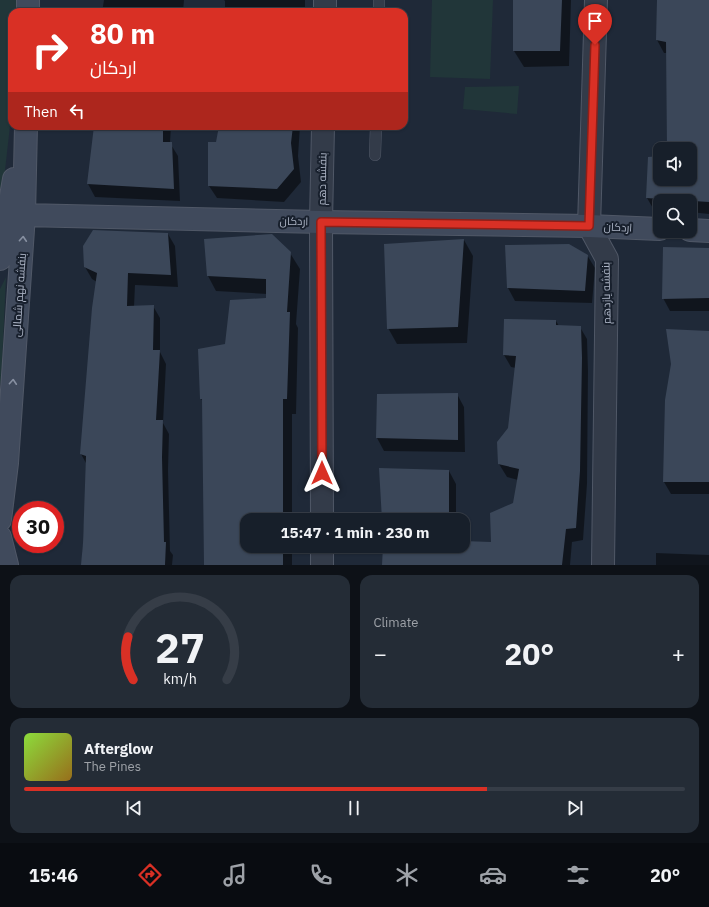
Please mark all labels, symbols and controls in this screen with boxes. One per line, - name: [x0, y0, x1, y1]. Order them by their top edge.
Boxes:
- pin: [578, 4, 612, 45]
- icon: arrive: [584, 10, 606, 32]
- text: 80 m: [90, 15, 155, 52]
- icon: right: [24, 24, 76, 76]
- text: اردکان: [90, 56, 137, 79]
- icon: left: [66, 100, 88, 122]
- text: Then: [24, 102, 58, 121]
- map controls: [653, 142, 697, 238]
- button: sound: [653, 142, 697, 186]
- street label: بنفشه دهم: [315, 152, 330, 206]
- button: search: [653, 194, 697, 238]
- street label: اردکان: [280, 214, 308, 228]
- street label: اردکان: [603, 219, 633, 235]
- one-way arrow: [18, 236, 27, 242]
- street label: بنفشه نهم شمالی: [9, 252, 30, 338]
- street label: بنفشه یازدهم: [598, 262, 615, 324]
- one-way arrow: [8, 379, 17, 385]
- position arrow: [301, 452, 343, 494]
- speed limit sign: 30: [12, 501, 64, 553]
- text: 15:47 · 1 min · 230 m: [281, 523, 429, 542]
- text: Climate: [374, 614, 418, 631]
- text: 27: [155, 619, 205, 673]
- text: 20°: [504, 634, 554, 673]
- text: −: [374, 639, 387, 668]
- text: +: [672, 639, 685, 668]
- text: km/h: [163, 668, 197, 687]
- text: Afterglow: [84, 739, 153, 758]
- text: The Pines: [84, 758, 141, 775]
- icon: previous: [123, 797, 145, 819]
- icon: pause: [343, 797, 365, 819]
- icon: next: [564, 797, 586, 819]
- icon: directions: [136, 861, 164, 889]
- icon: music: [221, 861, 249, 889]
- icon: phone: [307, 861, 335, 889]
- icon: climate: [393, 861, 421, 889]
- icon: car: [479, 861, 507, 889]
- icon: filters: [564, 861, 592, 889]
- text: 15:46: [29, 864, 78, 887]
- text: 20°: [650, 864, 680, 887]

